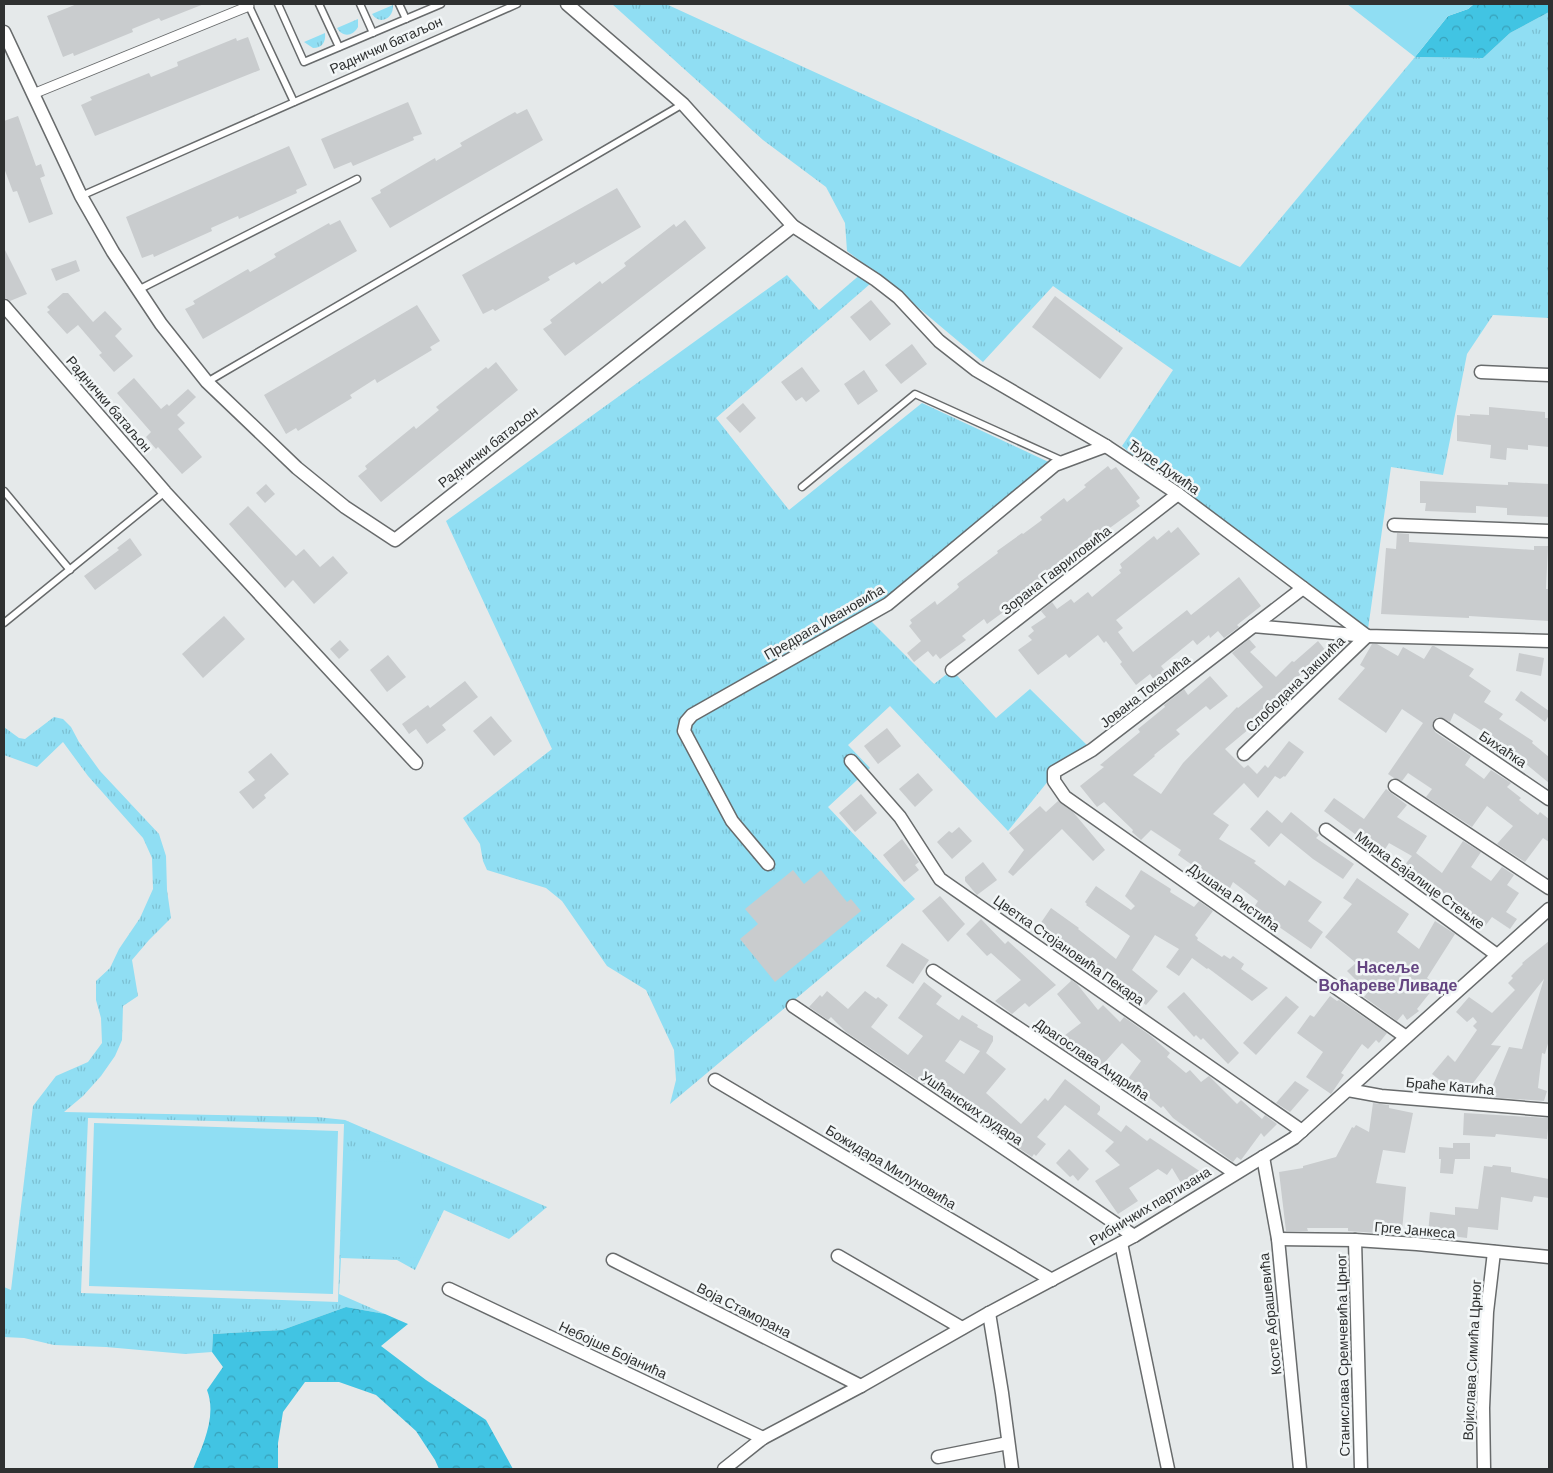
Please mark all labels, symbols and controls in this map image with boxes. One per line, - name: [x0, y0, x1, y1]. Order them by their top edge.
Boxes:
- street label: Раднички батаљон: [327, 12, 445, 77]
- street label: Раднички батаљон: [63, 352, 156, 455]
- street label: Раднички батаљон: [434, 402, 541, 491]
- street label: Ђуре Дукића: [1125, 436, 1204, 498]
- street label: Зорана Гавриловића: [997, 521, 1114, 618]
- street label: Предрага Ивановића: [761, 580, 887, 663]
- street label: Слободана Јакшића: [1241, 632, 1348, 735]
- street label: Јована Токалића: [1096, 650, 1193, 731]
- street label: Бихаћка: [1476, 727, 1530, 771]
- street label: Мирка Бајалице Стењке: [1352, 827, 1489, 932]
- street label: Душана Ристића: [1185, 859, 1284, 935]
- street label: Цветка Стојановића Пекара: [991, 891, 1148, 1008]
- district label: Насеље Воћареве Ливаде: [1318, 957, 1458, 994]
- street label: Драгослава Андрића: [1032, 1014, 1153, 1103]
- street label: Ушћанских рудара: [918, 1067, 1027, 1148]
- street label: Браће Катића: [1405, 1073, 1495, 1098]
- street label: Божидара Милуновића: [823, 1121, 960, 1212]
- street label: Рибничких партизана: [1086, 1162, 1214, 1249]
- street label: Грге Јанкеса: [1374, 1217, 1457, 1242]
- street label: Косте Абрашевића: [1255, 1252, 1284, 1376]
- street label: Станислава Сремчевића Црног: [1332, 1253, 1353, 1457]
- street label: Воја Стаморана: [694, 1278, 794, 1341]
- street label: Војислава Симића Црног: [1459, 1279, 1484, 1441]
- street label: Небојше Бојанића: [556, 1317, 670, 1382]

